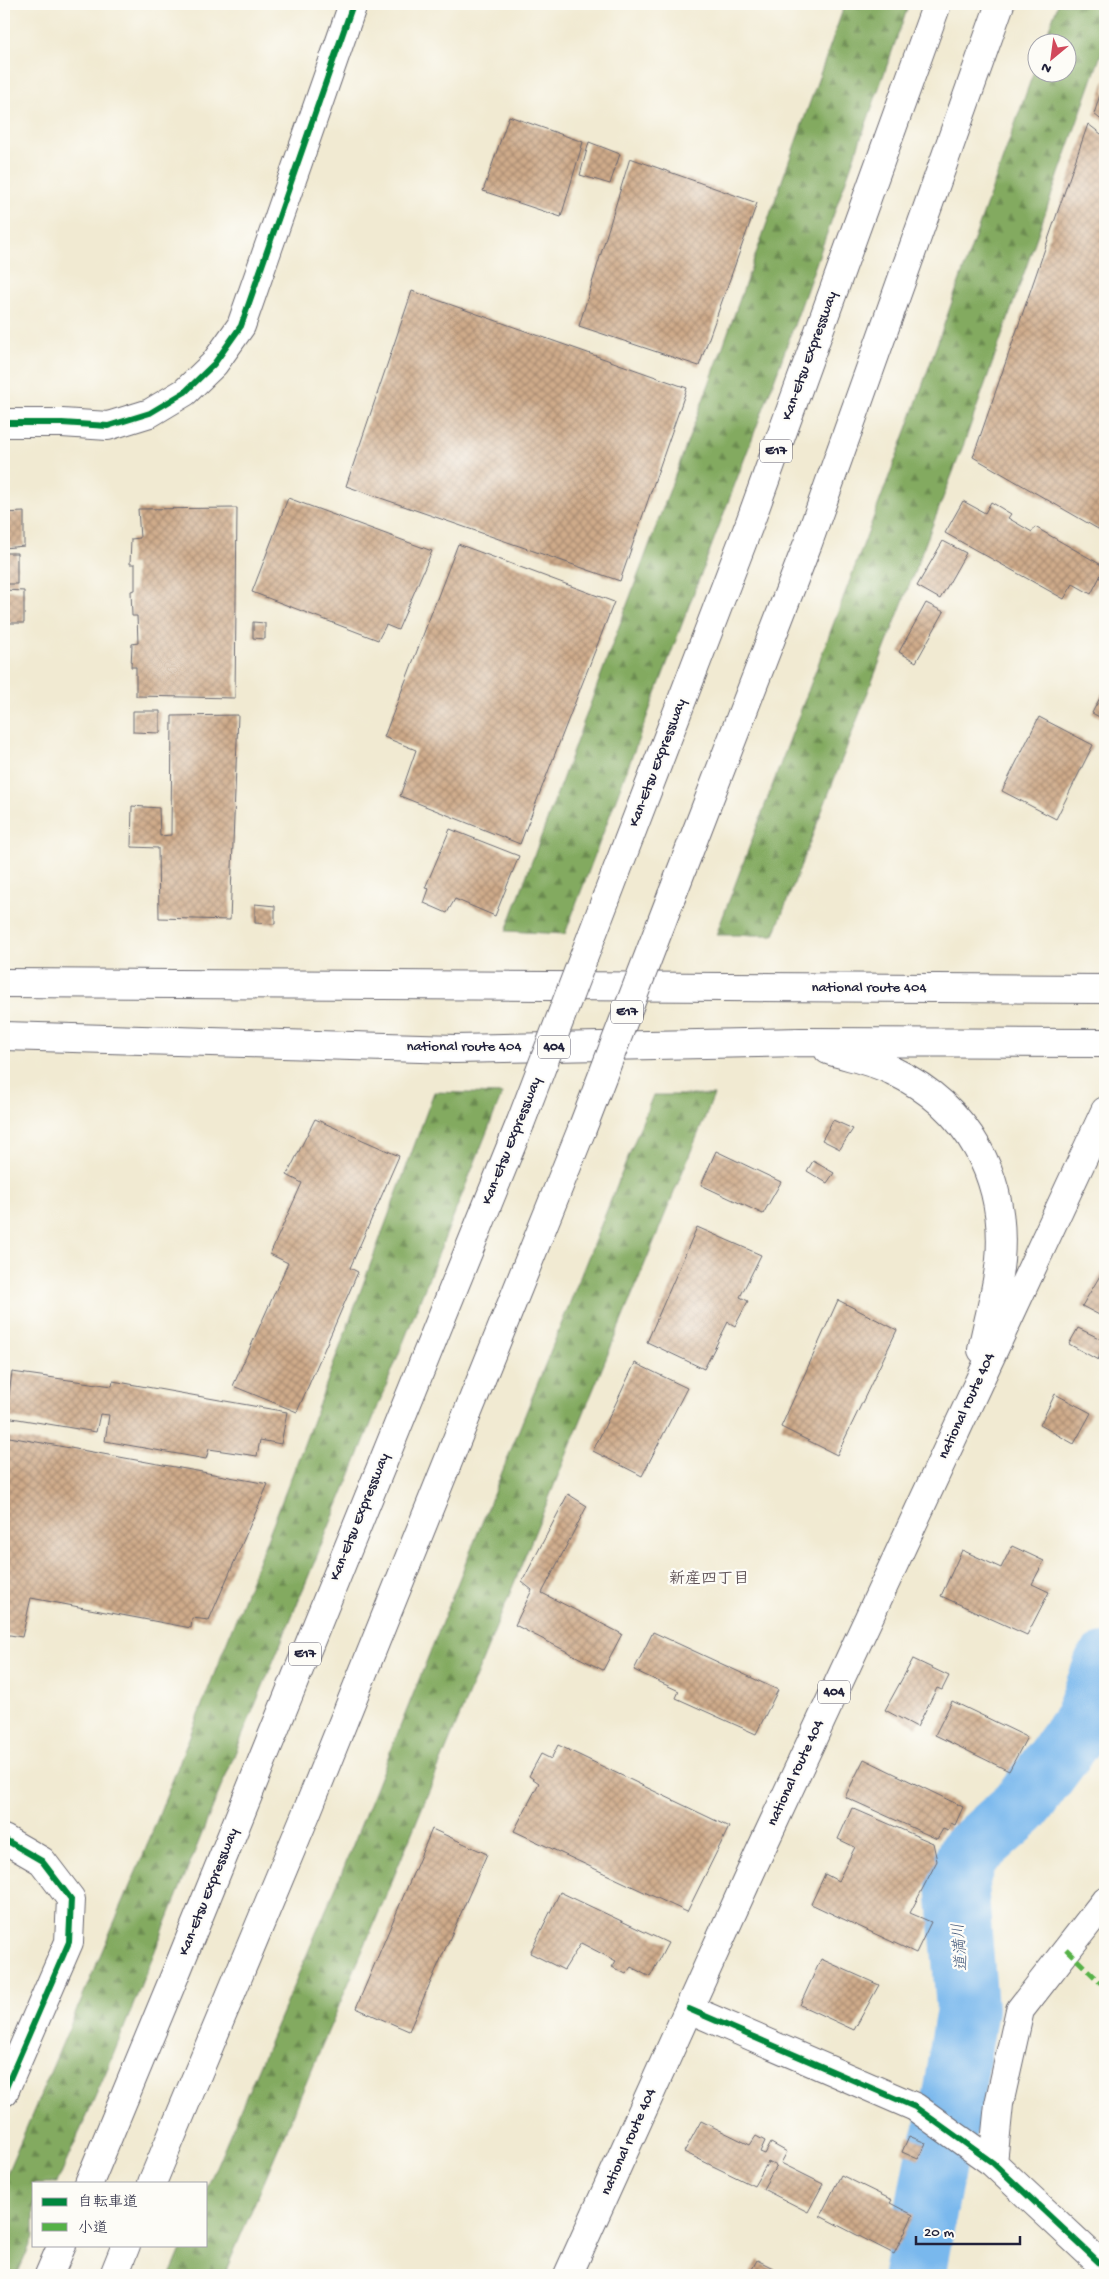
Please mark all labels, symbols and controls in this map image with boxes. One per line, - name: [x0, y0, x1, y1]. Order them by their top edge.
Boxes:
- north arrow: [1026, 32, 1076, 82]
- text: N: [1039, 58, 1055, 77]
- street label: Kan-Etsu Expressway: [778, 288, 842, 423]
- road number: E17: [760, 440, 792, 462]
- street label: Kan-Etsu Expressway: [625, 696, 691, 830]
- street label: national route 404: [811, 979, 927, 997]
- road number: E17: [611, 1000, 643, 1024]
- road number: 404: [538, 1036, 570, 1058]
- street label: national route 404: [406, 1038, 522, 1056]
- street label: Kan-Etsu Expressway: [478, 1074, 546, 1207]
- street label: national route 404: [934, 1350, 1000, 1462]
- street label: Kan-Etsu Expressway: [326, 1450, 394, 1583]
- district label: 新産四丁目: [669, 1570, 749, 1590]
- road number: E17: [289, 1642, 321, 1666]
- road number: 404: [818, 1680, 850, 1704]
- street label: national route 404: [763, 1717, 829, 1829]
- street label: Kan-Etsu Expressway: [175, 1825, 243, 1958]
- water label: 道満川: [949, 1922, 974, 1972]
- street label: national route 404: [597, 2086, 661, 2198]
- legend: [32, 2182, 208, 2246]
- text: 自転車道: [78, 2193, 138, 2212]
- scale bar: [916, 2214, 1020, 2246]
- text: 小道: [78, 2220, 108, 2238]
- text: 20 m: [924, 2224, 954, 2242]

